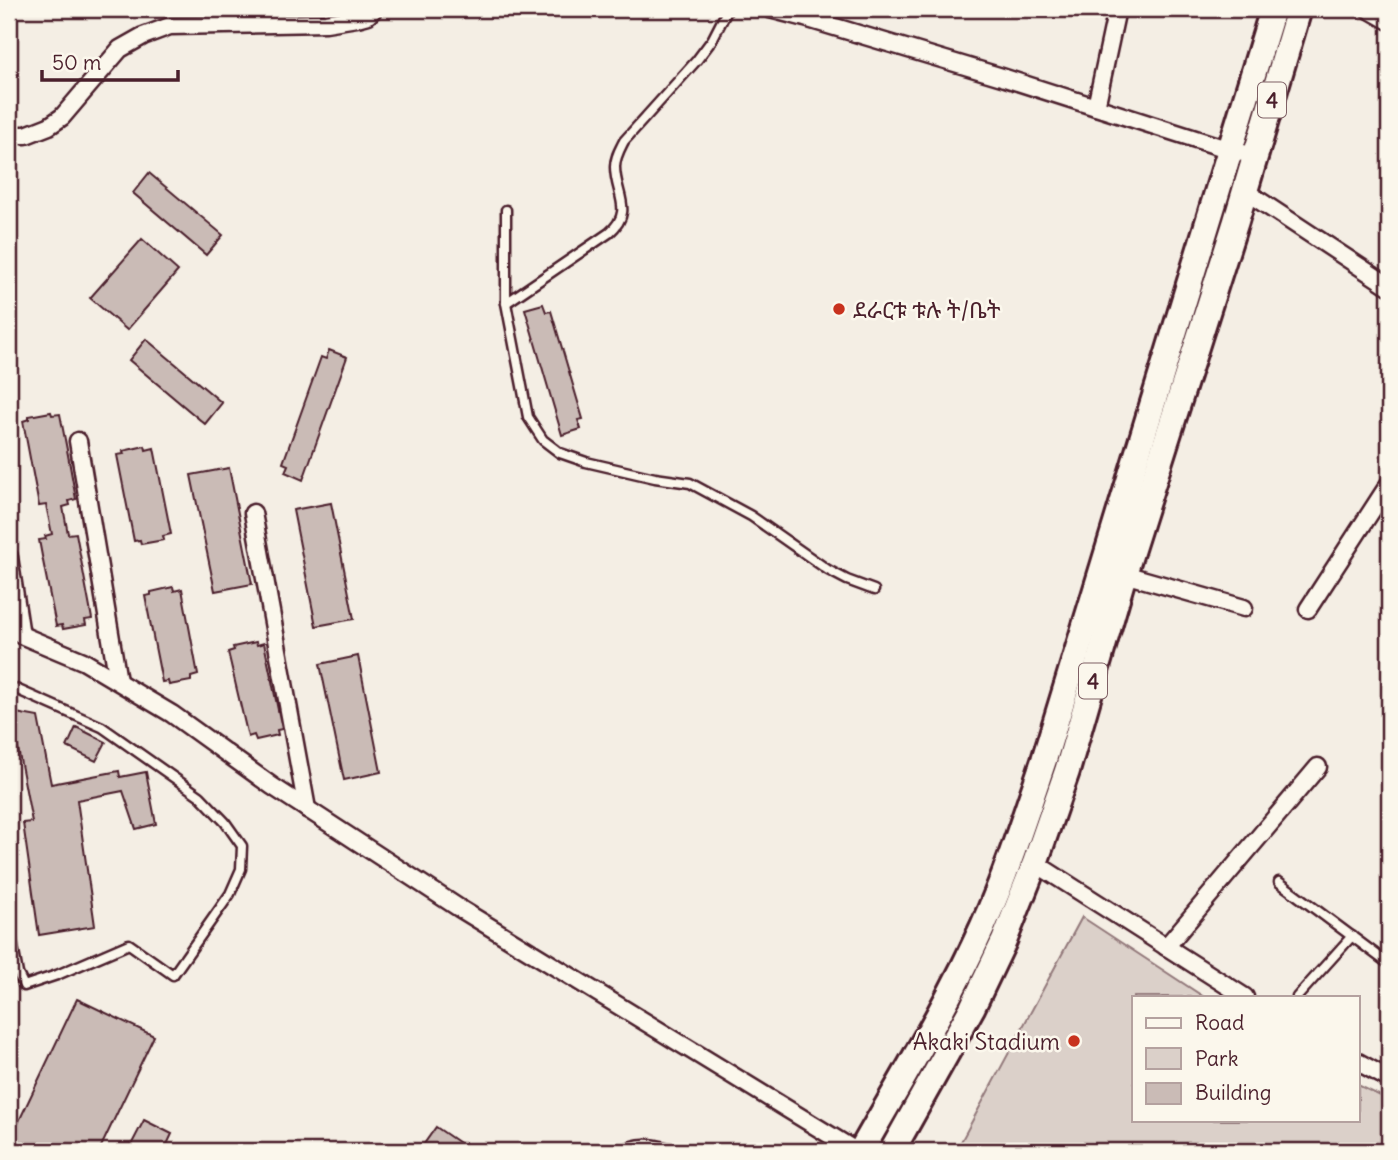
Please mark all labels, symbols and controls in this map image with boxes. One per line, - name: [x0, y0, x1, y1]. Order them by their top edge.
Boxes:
- scale bar: [42, 38, 178, 82]
- text: 50 m: [52, 49, 101, 76]
- road number: 4: [1258, 82, 1286, 118]
- place label: ደራርቱ ቱሉ ት/ቤት: [853, 295, 1001, 324]
- marker: ደራርቱ ቱሉ ት/ቤት: [831, 301, 847, 317]
- road number: 4: [1079, 664, 1107, 698]
- legend: [1132, 996, 1360, 1122]
- text: Road: [1195, 1009, 1244, 1036]
- place label: Akaki Stadium: [913, 1027, 1060, 1056]
- marker: Akaki Stadium: [1066, 1033, 1082, 1049]
- text: Park: [1195, 1045, 1238, 1072]
- text: Building: [1195, 1079, 1271, 1106]

